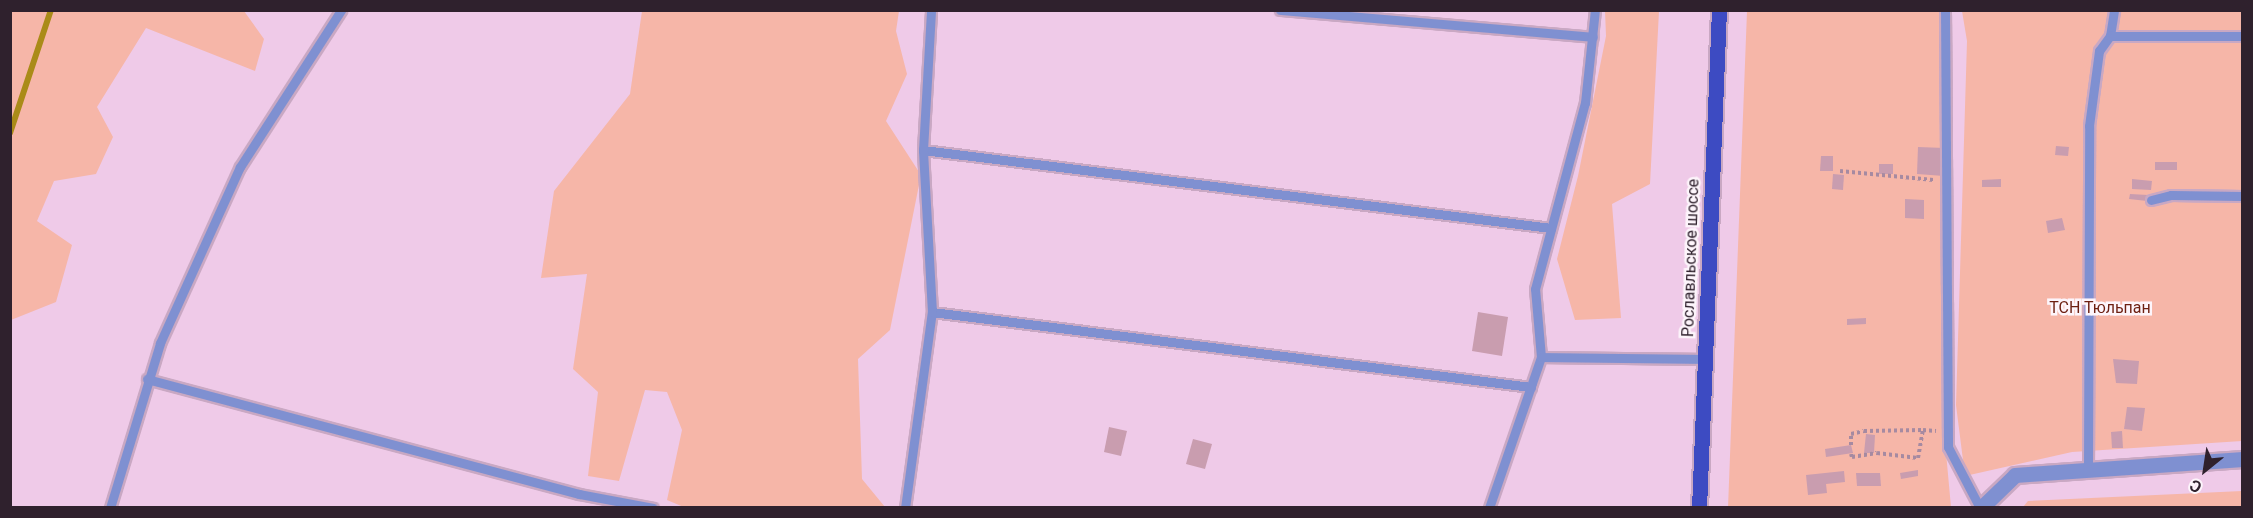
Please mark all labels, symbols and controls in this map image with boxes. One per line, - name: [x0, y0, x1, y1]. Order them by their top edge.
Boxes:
- street label: Рославльское шоссе: [1679, 179, 1703, 337]
- park label: ТСН Тюльпан: [2049, 298, 2151, 318]
- north arrow: [2175, 440, 2235, 500]
- text: С: [2186, 475, 2205, 497]

